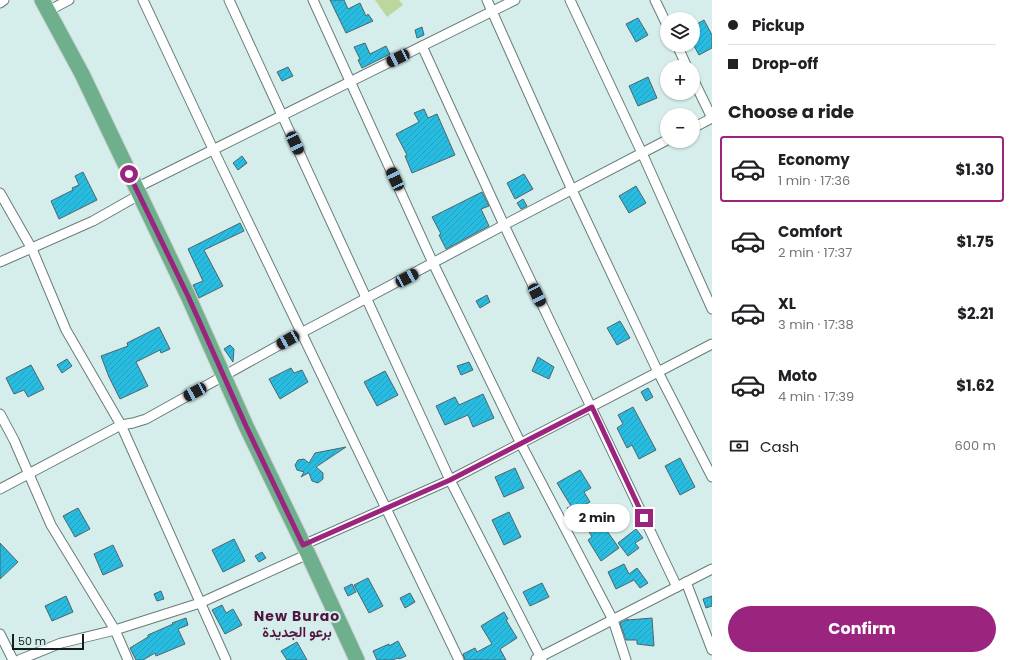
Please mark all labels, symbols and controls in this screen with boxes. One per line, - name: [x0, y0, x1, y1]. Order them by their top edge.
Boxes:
- map controls: [660, 12, 700, 148]
- button: layers: [660, 12, 700, 52]
- text: Pickup: [752, 15, 804, 36]
- car: [385, 47, 411, 69]
- text: Drop-off: [752, 53, 818, 74]
- button: +: [660, 60, 700, 100]
- text: Choose a ride: [728, 99, 854, 124]
- button: −: [660, 108, 700, 148]
- car: [284, 130, 306, 156]
- text: Economy: [778, 149, 850, 170]
- icon: car: [730, 151, 766, 187]
- text: $1.30: [955, 159, 994, 180]
- route start: [120, 165, 138, 183]
- car: [384, 166, 406, 192]
- text: 1 min · 17:36: [778, 171, 850, 190]
- text: Comfort: [778, 221, 842, 242]
- icon: car: [730, 223, 766, 259]
- text: $1.75: [956, 231, 994, 252]
- text: 2 min · 17:37: [778, 243, 852, 262]
- car: [394, 267, 420, 289]
- car: [526, 282, 548, 308]
- text: XL: [778, 293, 796, 314]
- icon: car: [730, 295, 766, 331]
- text: $2.21: [957, 303, 994, 324]
- text: 3 min · 17:38: [778, 315, 854, 334]
- car: [275, 329, 301, 351]
- text: Moto: [778, 365, 817, 386]
- icon: car: [730, 367, 766, 403]
- text: $1.62: [956, 375, 994, 396]
- car: [182, 381, 208, 403]
- text: 4 min · 17:39: [778, 387, 854, 406]
- icon: cash: [728, 435, 750, 457]
- text: Cash: [760, 436, 799, 457]
- text: 600 m: [955, 436, 996, 455]
- callout: 2 min: [564, 504, 630, 532]
- text: 2 min: [579, 508, 615, 527]
- route end: [635, 509, 653, 527]
- district label: New Burao برعو الجديدة: [254, 606, 340, 642]
- button: Confirm: [728, 606, 996, 652]
- scale bar: [12, 632, 84, 651]
- text: 50 m: [18, 633, 46, 649]

